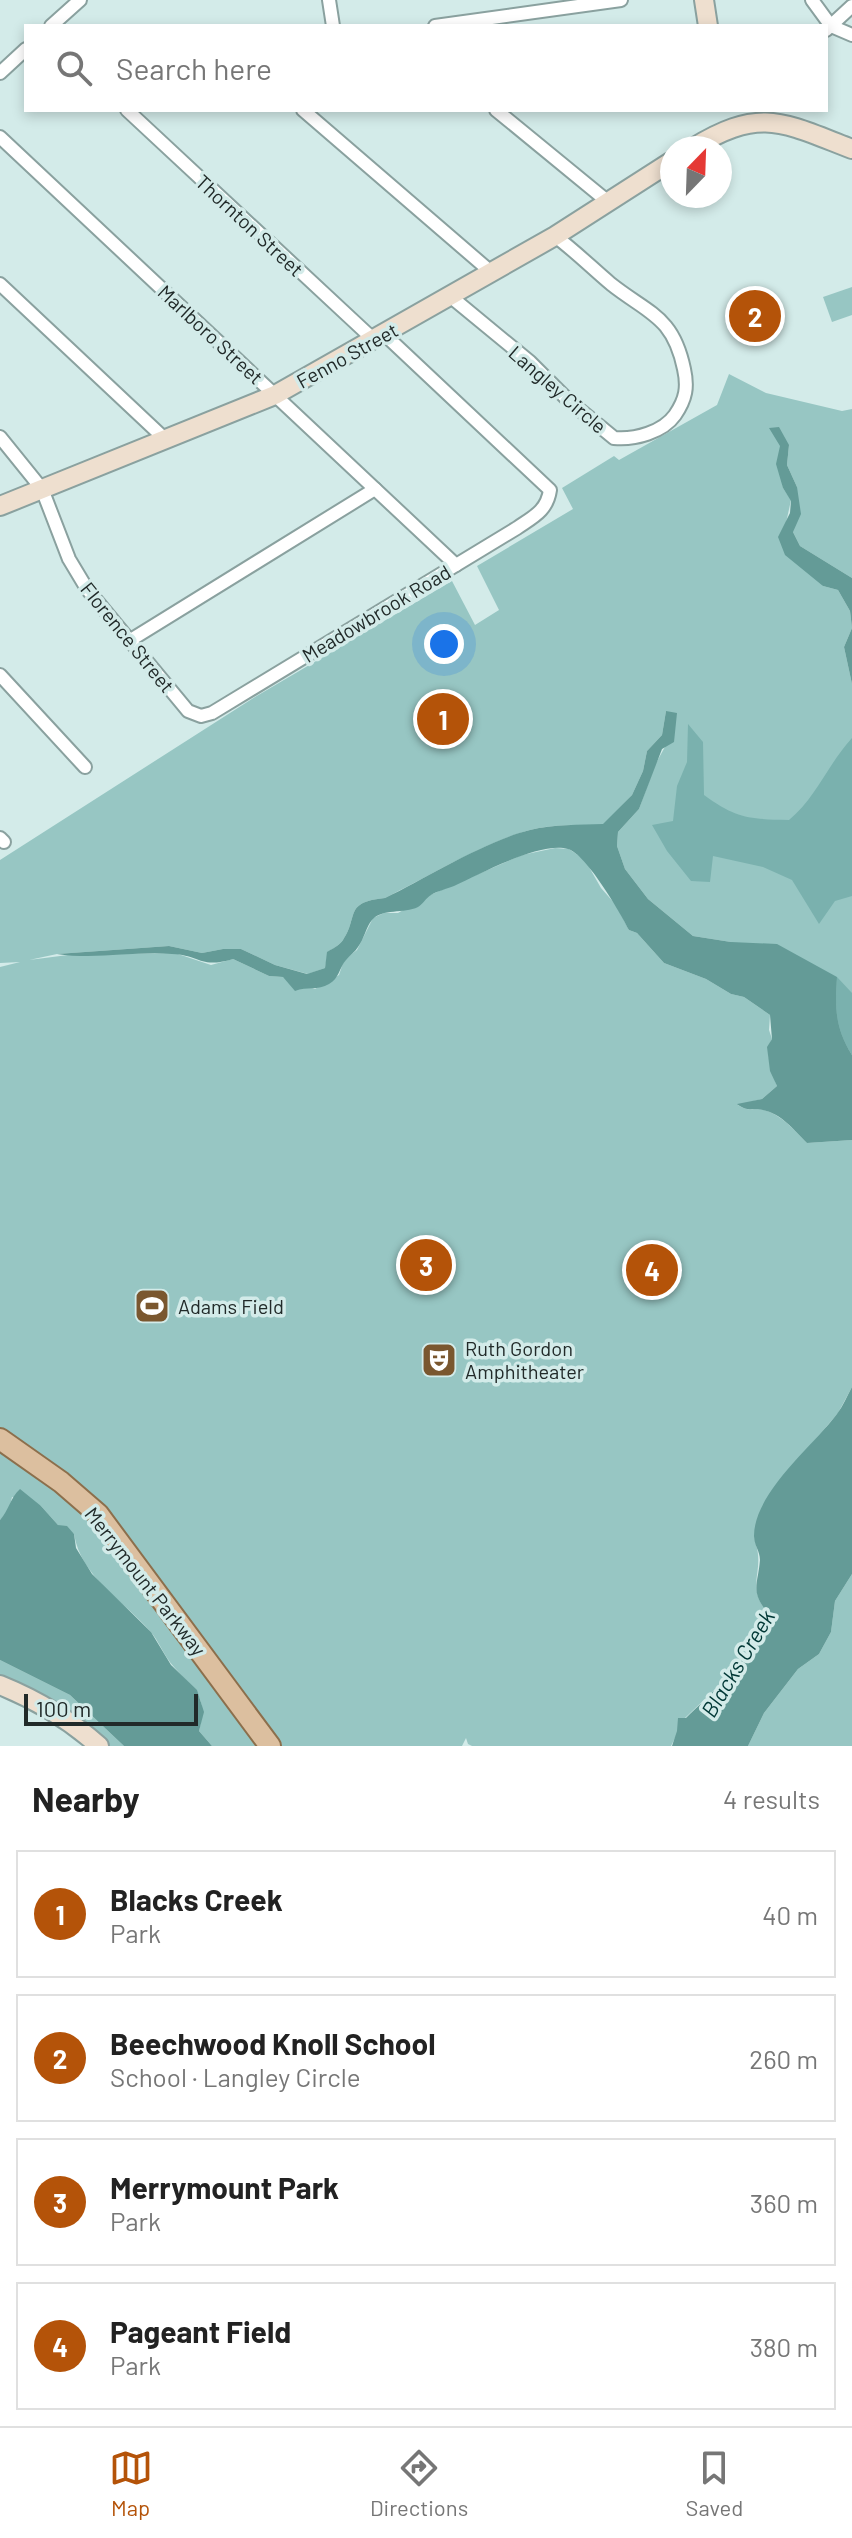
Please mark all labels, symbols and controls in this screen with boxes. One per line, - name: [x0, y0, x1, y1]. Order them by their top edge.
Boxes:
- search box: [24, 24, 828, 112]
- icon: search: [52, 46, 96, 90]
- text: Search here: [116, 50, 272, 86]
- north arrow: [660, 136, 732, 208]
- street label: Thornton Street: [191, 169, 309, 281]
- street label: Marlboro Street: [154, 279, 268, 389]
- pin: 2: [729, 286, 781, 346]
- street label: Fenno Street: [292, 317, 402, 393]
- street label: Langley Circle: [504, 340, 612, 438]
- street label: Meadowbrook Road: [297, 559, 455, 667]
- street label: Florence Street: [76, 577, 180, 697]
- your location: [424, 624, 464, 664]
- pin: 1: [417, 689, 469, 749]
- pin: 3: [400, 1235, 452, 1295]
- pin: 4: [626, 1240, 678, 1300]
- sports icon: Adams Field: [133, 1287, 171, 1325]
- place label: Adams Field: [178, 1294, 284, 1318]
- place label: Ruth Gordon Amphitheater: [465, 1336, 584, 1383]
- theatre icon: Ruth Gordon Amphitheater: [420, 1341, 458, 1379]
- street label: Merrymount Parkway: [80, 1502, 212, 1660]
- water label: Blacks Creek: [695, 1605, 779, 1721]
- scale bar: [24, 1690, 198, 1726]
- text: 100 m: [36, 1695, 91, 1721]
- text: Nearby: [32, 1778, 140, 1819]
- text: 4 results: [723, 1783, 820, 1814]
- text: Blacks Creek: [110, 1881, 283, 1917]
- text: 1: [55, 1899, 65, 1930]
- text: 40 m: [762, 1899, 818, 1930]
- text: Park: [110, 1917, 161, 1948]
- text: Beechwood Knoll School: [110, 2025, 436, 2061]
- text: 2: [53, 2043, 67, 2074]
- text: 260 m: [749, 2043, 818, 2074]
- text: School · Langley Circle: [110, 2061, 360, 2092]
- text: Merrymount Park: [110, 2169, 339, 2205]
- text: 3: [53, 2187, 67, 2218]
- text: 360 m: [750, 2187, 818, 2218]
- text: Park: [110, 2205, 161, 2236]
- text: Pageant Field: [110, 2313, 291, 2349]
- text: 4: [52, 2331, 68, 2362]
- text: 380 m: [750, 2331, 818, 2362]
- text: Park: [110, 2349, 161, 2380]
- tab: Map: [109, 2446, 153, 2520]
- tab: Directions: [370, 2446, 468, 2520]
- tab: Saved: [686, 2446, 743, 2520]

